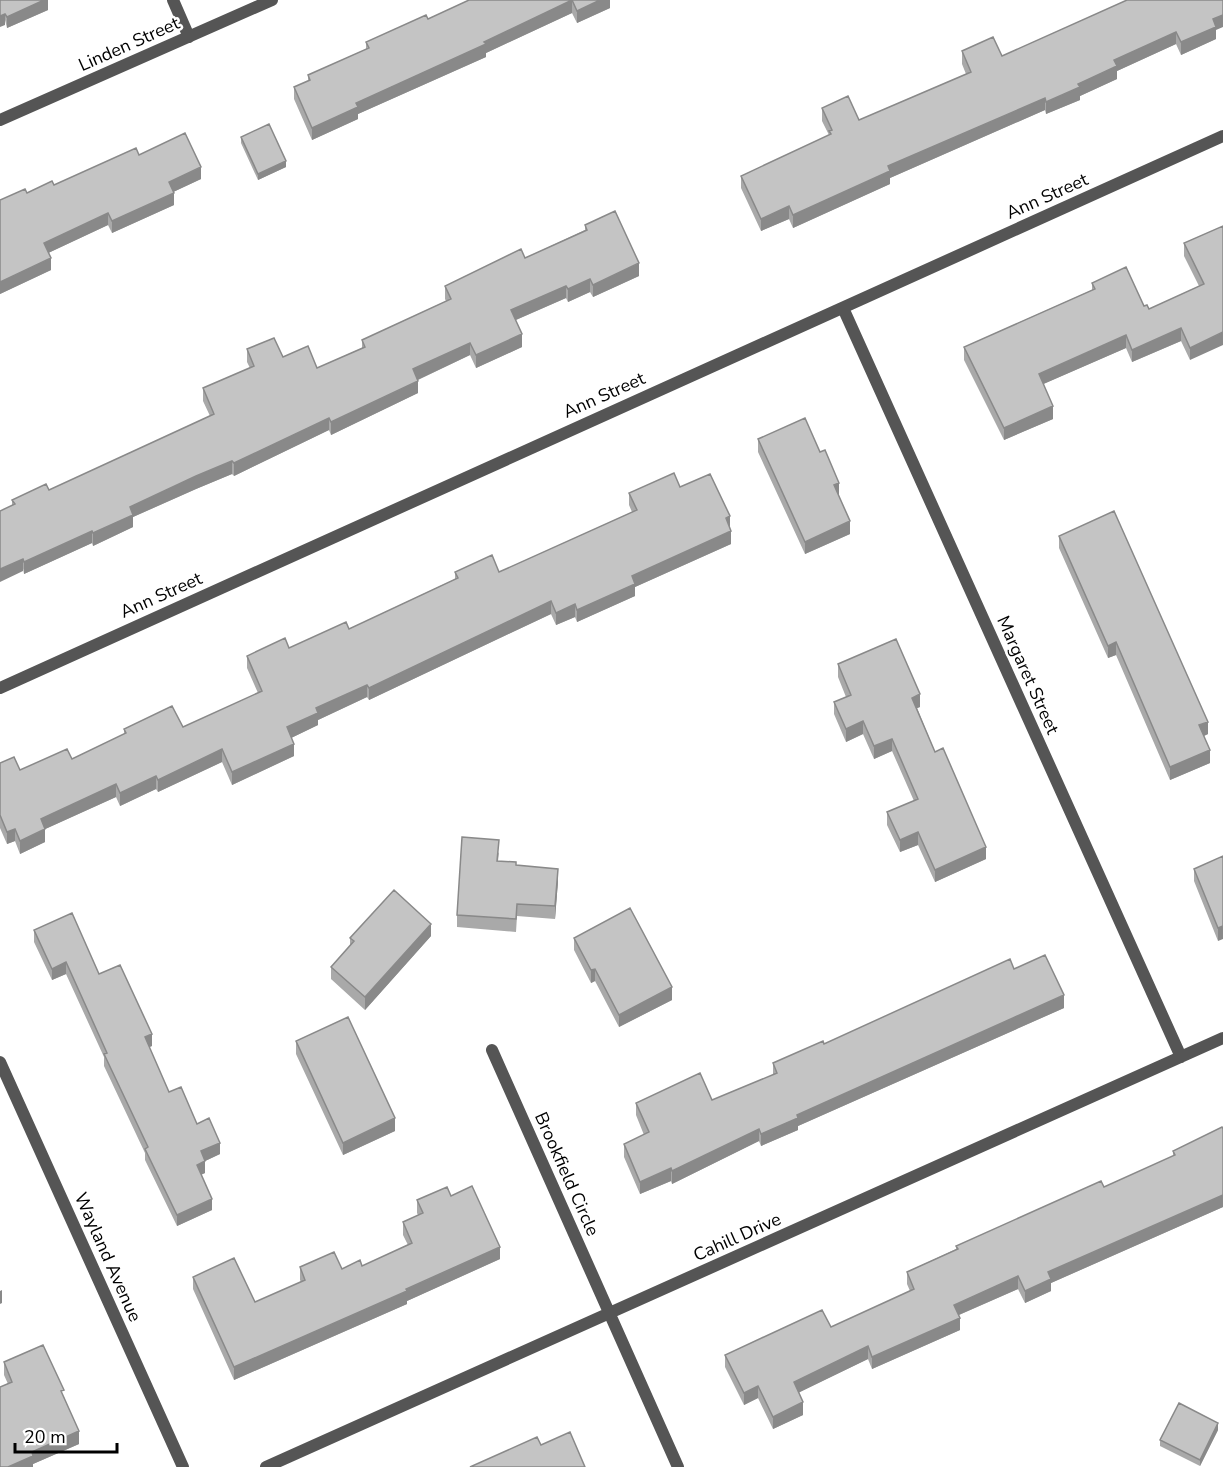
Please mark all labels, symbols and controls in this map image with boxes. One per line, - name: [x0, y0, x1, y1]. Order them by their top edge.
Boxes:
- street label: Linden Street: [75, 11, 184, 77]
- street label: Ann Street: [1002, 167, 1092, 225]
- street label: Ann Street: [559, 366, 649, 424]
- street label: Ann Street: [116, 566, 206, 624]
- street label: Margaret Street: [991, 612, 1065, 739]
- street label: Brookfield Circle: [529, 1108, 605, 1240]
- street label: Wayland Avenue: [69, 1189, 147, 1325]
- street label: Cahill Drive: [689, 1207, 785, 1267]
- scale bar: [15, 1416, 117, 1454]
- text: 20 m: [24, 1425, 66, 1449]

